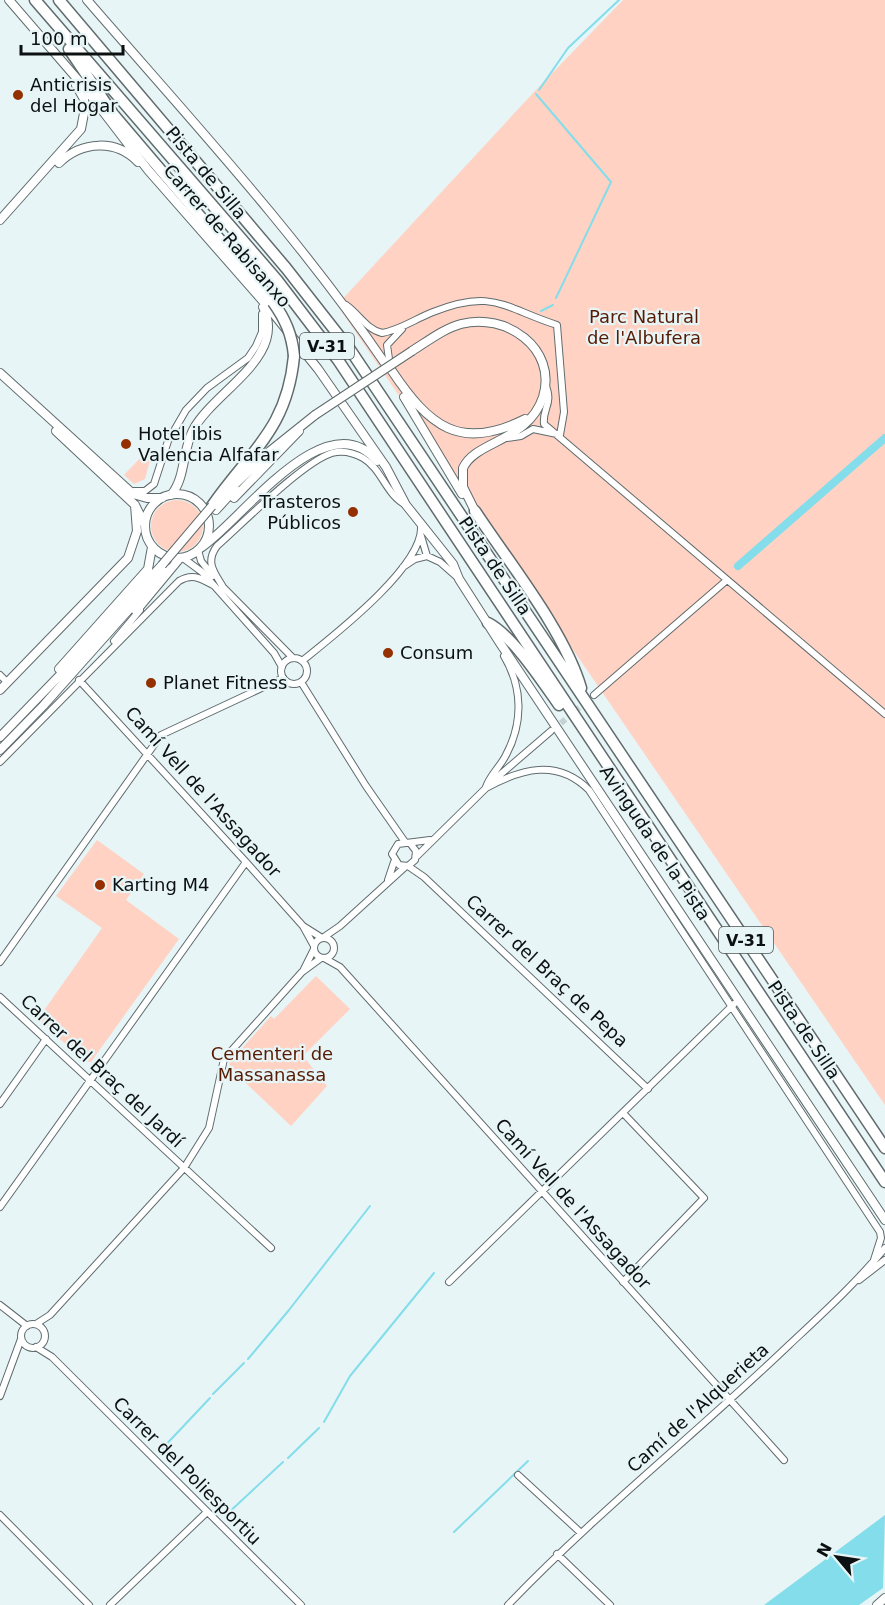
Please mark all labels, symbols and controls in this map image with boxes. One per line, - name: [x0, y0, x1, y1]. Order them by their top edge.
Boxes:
- scale bar: [21, 18, 123, 56]
- text: 100 m: [30, 28, 88, 49]
- place label: Anticrisis del Hogar: [30, 74, 118, 116]
- marker: Anticrisis del Hogar: [11, 88, 25, 102]
- street label: Pista de Silla: [162, 122, 251, 223]
- street label: Carrer de Rabisanxo: [160, 160, 295, 311]
- park label: Parc Natural de l'Albufera: [587, 306, 701, 348]
- road number: V-31: [300, 333, 354, 359]
- place label: Hotel ibis Valencia Alfafar: [138, 423, 279, 465]
- marker: Hotel ibis Valencia Alfafar: [119, 437, 133, 451]
- place label: Trasteros Públicos: [258, 491, 341, 533]
- marker: Trasteros Públicos: [346, 505, 360, 519]
- street label: Pista de Silla: [455, 512, 536, 619]
- place label: Consum: [400, 642, 473, 663]
- marker: Consum: [381, 646, 395, 660]
- place label: Planet Fitness: [163, 672, 288, 693]
- marker: Planet Fitness: [144, 676, 158, 690]
- street label: Camí Vell de l'Assagador: [121, 702, 286, 882]
- street label: Avinguda de la Pista: [596, 761, 715, 924]
- place label: Karting M4: [112, 874, 210, 895]
- marker: Karting M4: [93, 878, 107, 892]
- street label: Carrer del Braç de Pepa: [462, 890, 633, 1051]
- road number: V-31: [719, 927, 773, 953]
- street label: Pista de Silla: [764, 976, 845, 1083]
- street label: Carrer del Braç del Jardí: [17, 990, 189, 1152]
- park label: Cementeri de Massanassa: [211, 1043, 333, 1085]
- street label: Camí Vell de l'Assagador: [491, 1114, 656, 1294]
- street label: Camí de l'Alquerieta: [623, 1339, 773, 1477]
- street label: Carrer del Poliesportiu: [109, 1392, 266, 1549]
- north arrow: [807, 1527, 867, 1587]
- text: N: [813, 1540, 836, 1560]

